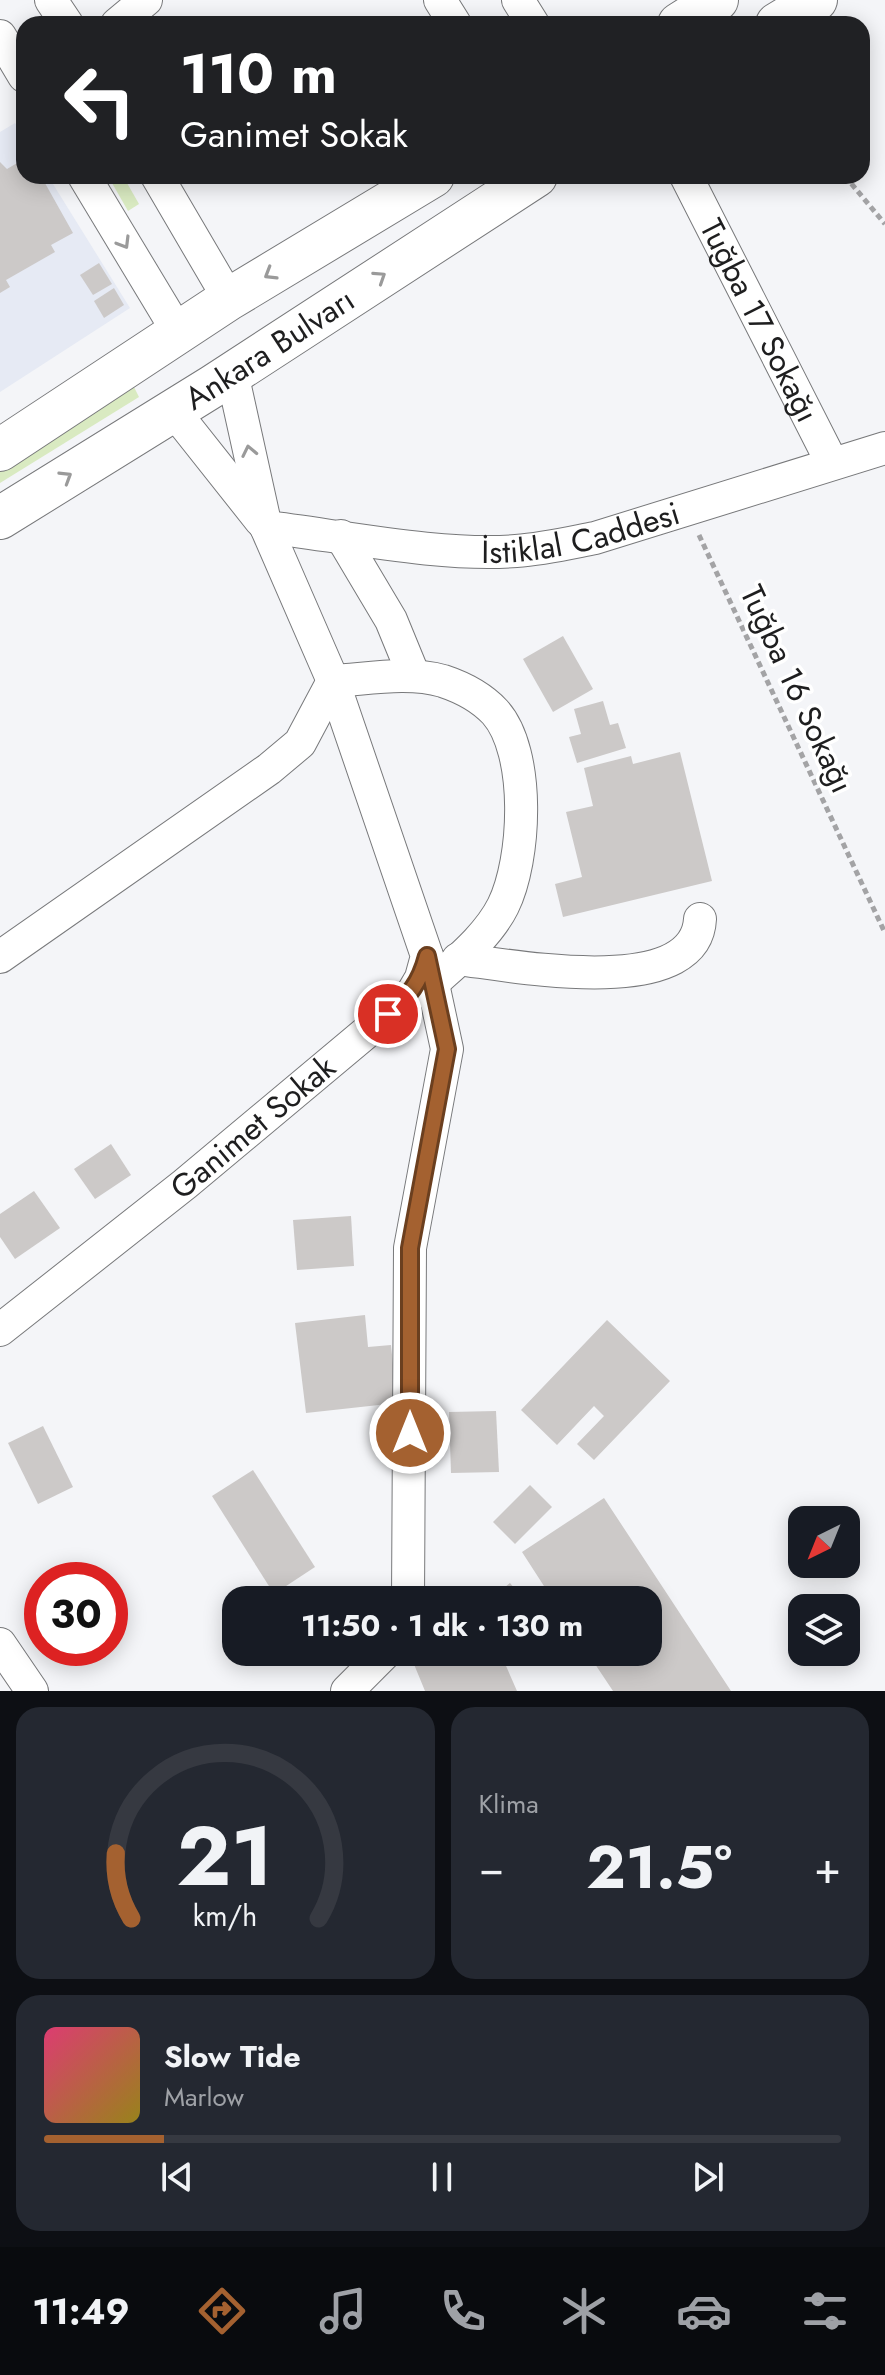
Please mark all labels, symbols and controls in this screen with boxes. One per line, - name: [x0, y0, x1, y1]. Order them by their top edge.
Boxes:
- text: 110 m: [180, 33, 337, 114]
- icon: left: [48, 48, 152, 152]
- text: Ganimet Sokak: [180, 108, 408, 160]
- street label: Tuğba 17 Sokağı: [688, 211, 830, 430]
- one-way arrow: [115, 234, 130, 249]
- one-way arrow: [264, 264, 279, 280]
- one-way arrow: [371, 272, 386, 287]
- street label: Ankara Bulvarı: [176, 277, 364, 421]
- one-way arrow: [241, 444, 258, 458]
- one-way arrow: [57, 471, 72, 487]
- street label: İstiklal Caddesi: [481, 490, 685, 575]
- street label: Tuğba 16 Sokağı: [729, 578, 865, 800]
- pin: [354, 980, 422, 1048]
- icon: arrive: [366, 992, 410, 1036]
- street label: Ganimet Sokak: [161, 1044, 346, 1210]
- position arrow: [368, 1391, 452, 1475]
- north arrow: [788, 1506, 860, 1578]
- map controls: [788, 1506, 860, 1666]
- speed limit sign: 30: [24, 1562, 128, 1666]
- button: layers: [788, 1594, 860, 1666]
- text: 11:50 · 1 dk · 130 m: [301, 1604, 583, 1647]
- text: Klima: [479, 1785, 539, 1823]
- text: 21: [177, 1796, 274, 1916]
- text: 21.5°: [586, 1824, 732, 1911]
- text: −: [479, 1836, 504, 1900]
- text: +: [814, 1836, 841, 1900]
- text: km/h: [193, 1895, 258, 1937]
- text: Slow Tide: [164, 2035, 301, 2078]
- text: Marlow: [164, 2078, 244, 2116]
- icon: previous: [155, 2155, 199, 2199]
- icon: pause: [420, 2155, 464, 2199]
- icon: next: [686, 2155, 730, 2199]
- icon: directions: [194, 2283, 250, 2339]
- icon: music: [315, 2283, 371, 2339]
- icon: phone: [435, 2283, 491, 2339]
- icon: climate: [556, 2283, 612, 2339]
- icon: car: [676, 2283, 732, 2339]
- icon: filters: [797, 2283, 853, 2339]
- text: 11:49: [32, 2285, 130, 2337]

